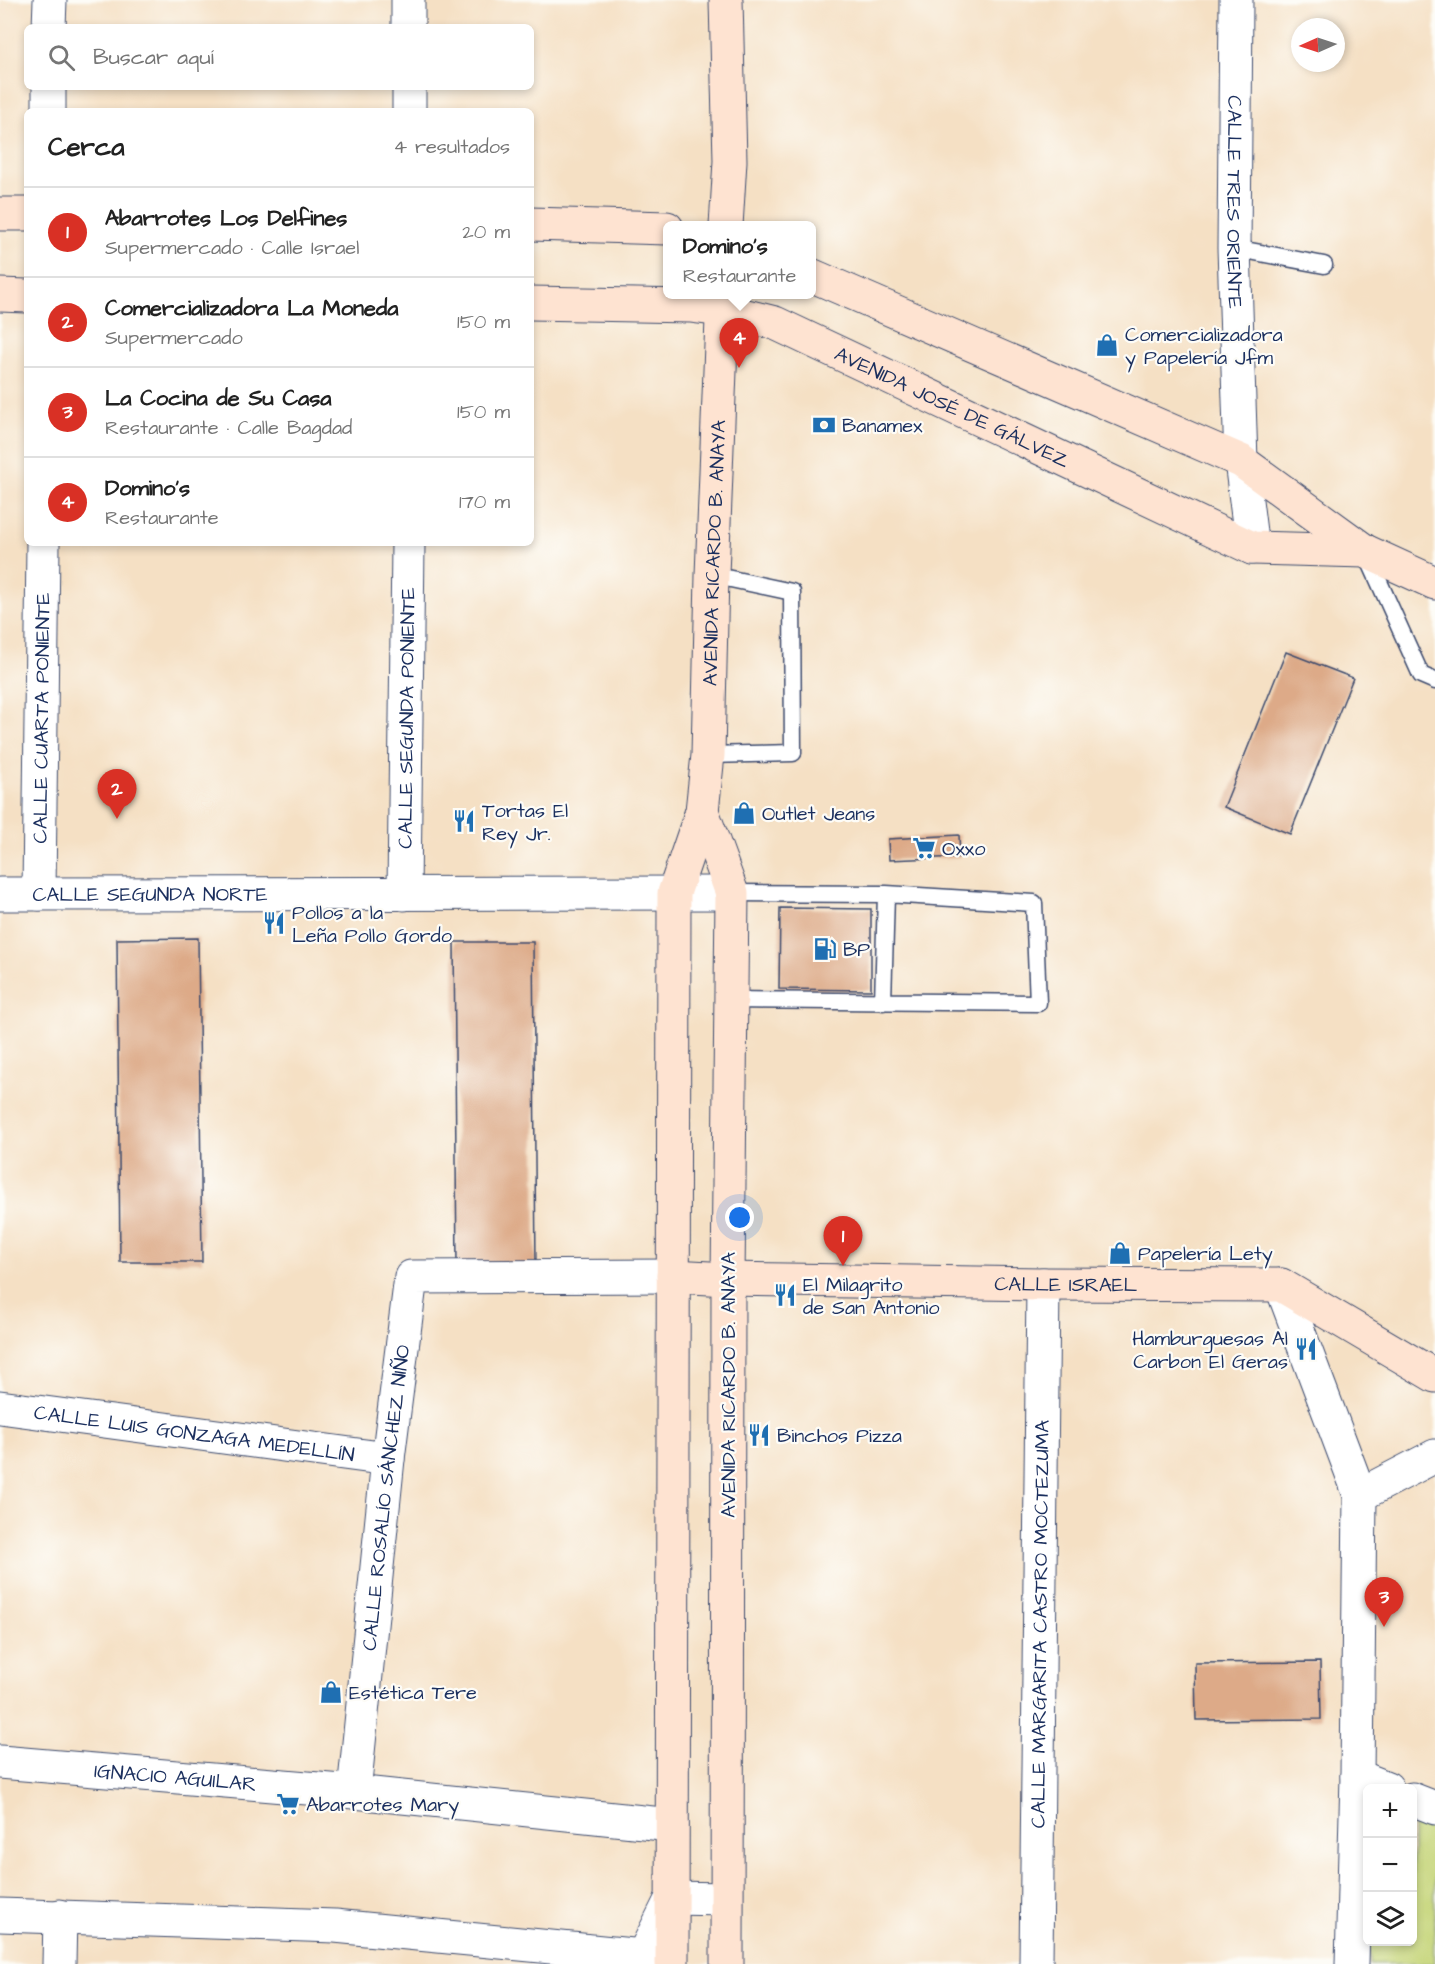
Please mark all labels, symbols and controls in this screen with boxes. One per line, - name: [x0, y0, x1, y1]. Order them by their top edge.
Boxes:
- north arrow: [1291, 18, 1345, 72]
- search box: [24, 24, 534, 90]
- icon: search: [45, 41, 78, 74]
- text: Buscar aquí: [93, 42, 214, 73]
- street label: CALLE TRES ORIENTE: [1219, 95, 1249, 309]
- text: Cerca: [48, 129, 125, 165]
- text: 4 resultados: [393, 133, 510, 161]
- text: Abarrotes Los Delfines: [105, 203, 347, 234]
- text: 1: [66, 218, 69, 246]
- text: 20 m: [462, 218, 510, 246]
- popup: [663, 221, 816, 299]
- text: Domino's: [683, 231, 768, 262]
- text: Supermercado · Calle Israel: [105, 234, 359, 262]
- text: Restaurante: [683, 262, 796, 290]
- text: Comercializadora La Moneda: [105, 293, 398, 324]
- text: 2: [62, 308, 73, 336]
- text: 150 m: [457, 308, 510, 336]
- pin: 4: [720, 318, 758, 368]
- place label: Comercializadora y Papelería Jfm: [1125, 321, 1283, 373]
- text: Supermercado: [105, 324, 243, 352]
- shop icon: Comercializadora y Papelería Jfm: [1094, 332, 1120, 358]
- street label: AVENIDA JOSÉ DE GÁLVEZ: [830, 340, 1074, 475]
- text: La Cocina de Su Casa: [105, 383, 332, 414]
- text: 3: [62, 398, 73, 426]
- text: 150 m: [457, 398, 510, 426]
- bank icon: Banamex: [811, 412, 837, 438]
- place label: Banamex: [842, 412, 923, 440]
- text: Restaurante · Calle Bagdad: [105, 414, 352, 442]
- street label: AVENIDA RICARDO B. ANAYA: [697, 419, 733, 686]
- text: Domino's: [105, 473, 190, 504]
- text: 4: [61, 488, 74, 516]
- text: 170 m: [459, 488, 510, 516]
- text: Restaurante: [105, 504, 219, 532]
- street label: CALLE SEGUNDA PONIENTE: [392, 587, 422, 849]
- street label: CALLE CUARTA PONIENTE: [27, 592, 57, 844]
- pin: 2: [98, 770, 136, 819]
- place label: Tortas El Rey Jr.: [482, 797, 568, 849]
- shop icon: Outlet Jeans: [731, 800, 757, 826]
- place label: Outlet Jeans: [762, 800, 875, 828]
- restaurant icon: Tortas El Rey Jr.: [451, 808, 477, 834]
- supermarket icon: Oxxo: [911, 835, 937, 861]
- place label: Oxxo: [942, 835, 985, 863]
- street label: CALLE SEGUNDA NORTE: [32, 881, 268, 909]
- place label: Pollos a la Leña Pollo Gordo: [292, 899, 452, 950]
- restaurant icon: Pollos a la Leña Pollo Gordo: [261, 910, 287, 936]
- fuel station icon: BP: [812, 936, 838, 962]
- place label: BP: [843, 936, 870, 964]
- your location: [725, 1203, 754, 1232]
- pin: 1: [824, 1216, 862, 1266]
- shop icon: Papelería Lety: [1107, 1240, 1133, 1266]
- place label: Papelería Lety: [1138, 1240, 1273, 1269]
- street label: AVENIDA RICARDO B. ANAYA: [715, 1252, 743, 1518]
- street label: CALLE ISRAEL: [994, 1270, 1138, 1299]
- place label: El Milagrito de San Antonio: [803, 1271, 940, 1322]
- restaurant icon: El Milagrito de San Antonio: [772, 1282, 798, 1308]
- place label: Hamburguesas Al Carbon El Geras: [1132, 1325, 1288, 1376]
- restaurant icon: Hamburguesas Al Carbon El Geras: [1293, 1336, 1319, 1362]
- street label: CALLE ROSALÍO SÁNCHEZ NIÑO: [356, 1343, 417, 1652]
- street label: CALLE LUIS GONZAGA MEDELLÍN: [32, 1399, 356, 1469]
- street label: CALLE MARGARITA CASTRO MOCTEZUMA: [1024, 1420, 1057, 1828]
- restaurant icon: Binchos Pizza: [746, 1422, 772, 1448]
- place label: Binchos Pizza: [777, 1422, 902, 1450]
- pin: 3: [1364, 1578, 1404, 1627]
- shop icon: Estética Tere: [318, 1679, 344, 1705]
- place label: Estética Tere: [349, 1679, 477, 1707]
- street label: IGNACIO AGUILAR: [93, 1757, 258, 1799]
- map controls: [1363, 1784, 1417, 1946]
- button: +: [1363, 1784, 1417, 1838]
- supermarket icon: Abarrotes Mary: [275, 1791, 301, 1817]
- place label: Abarrotes Mary: [306, 1791, 459, 1820]
- button: −: [1363, 1838, 1417, 1892]
- button: layers: [1363, 1892, 1417, 1946]

